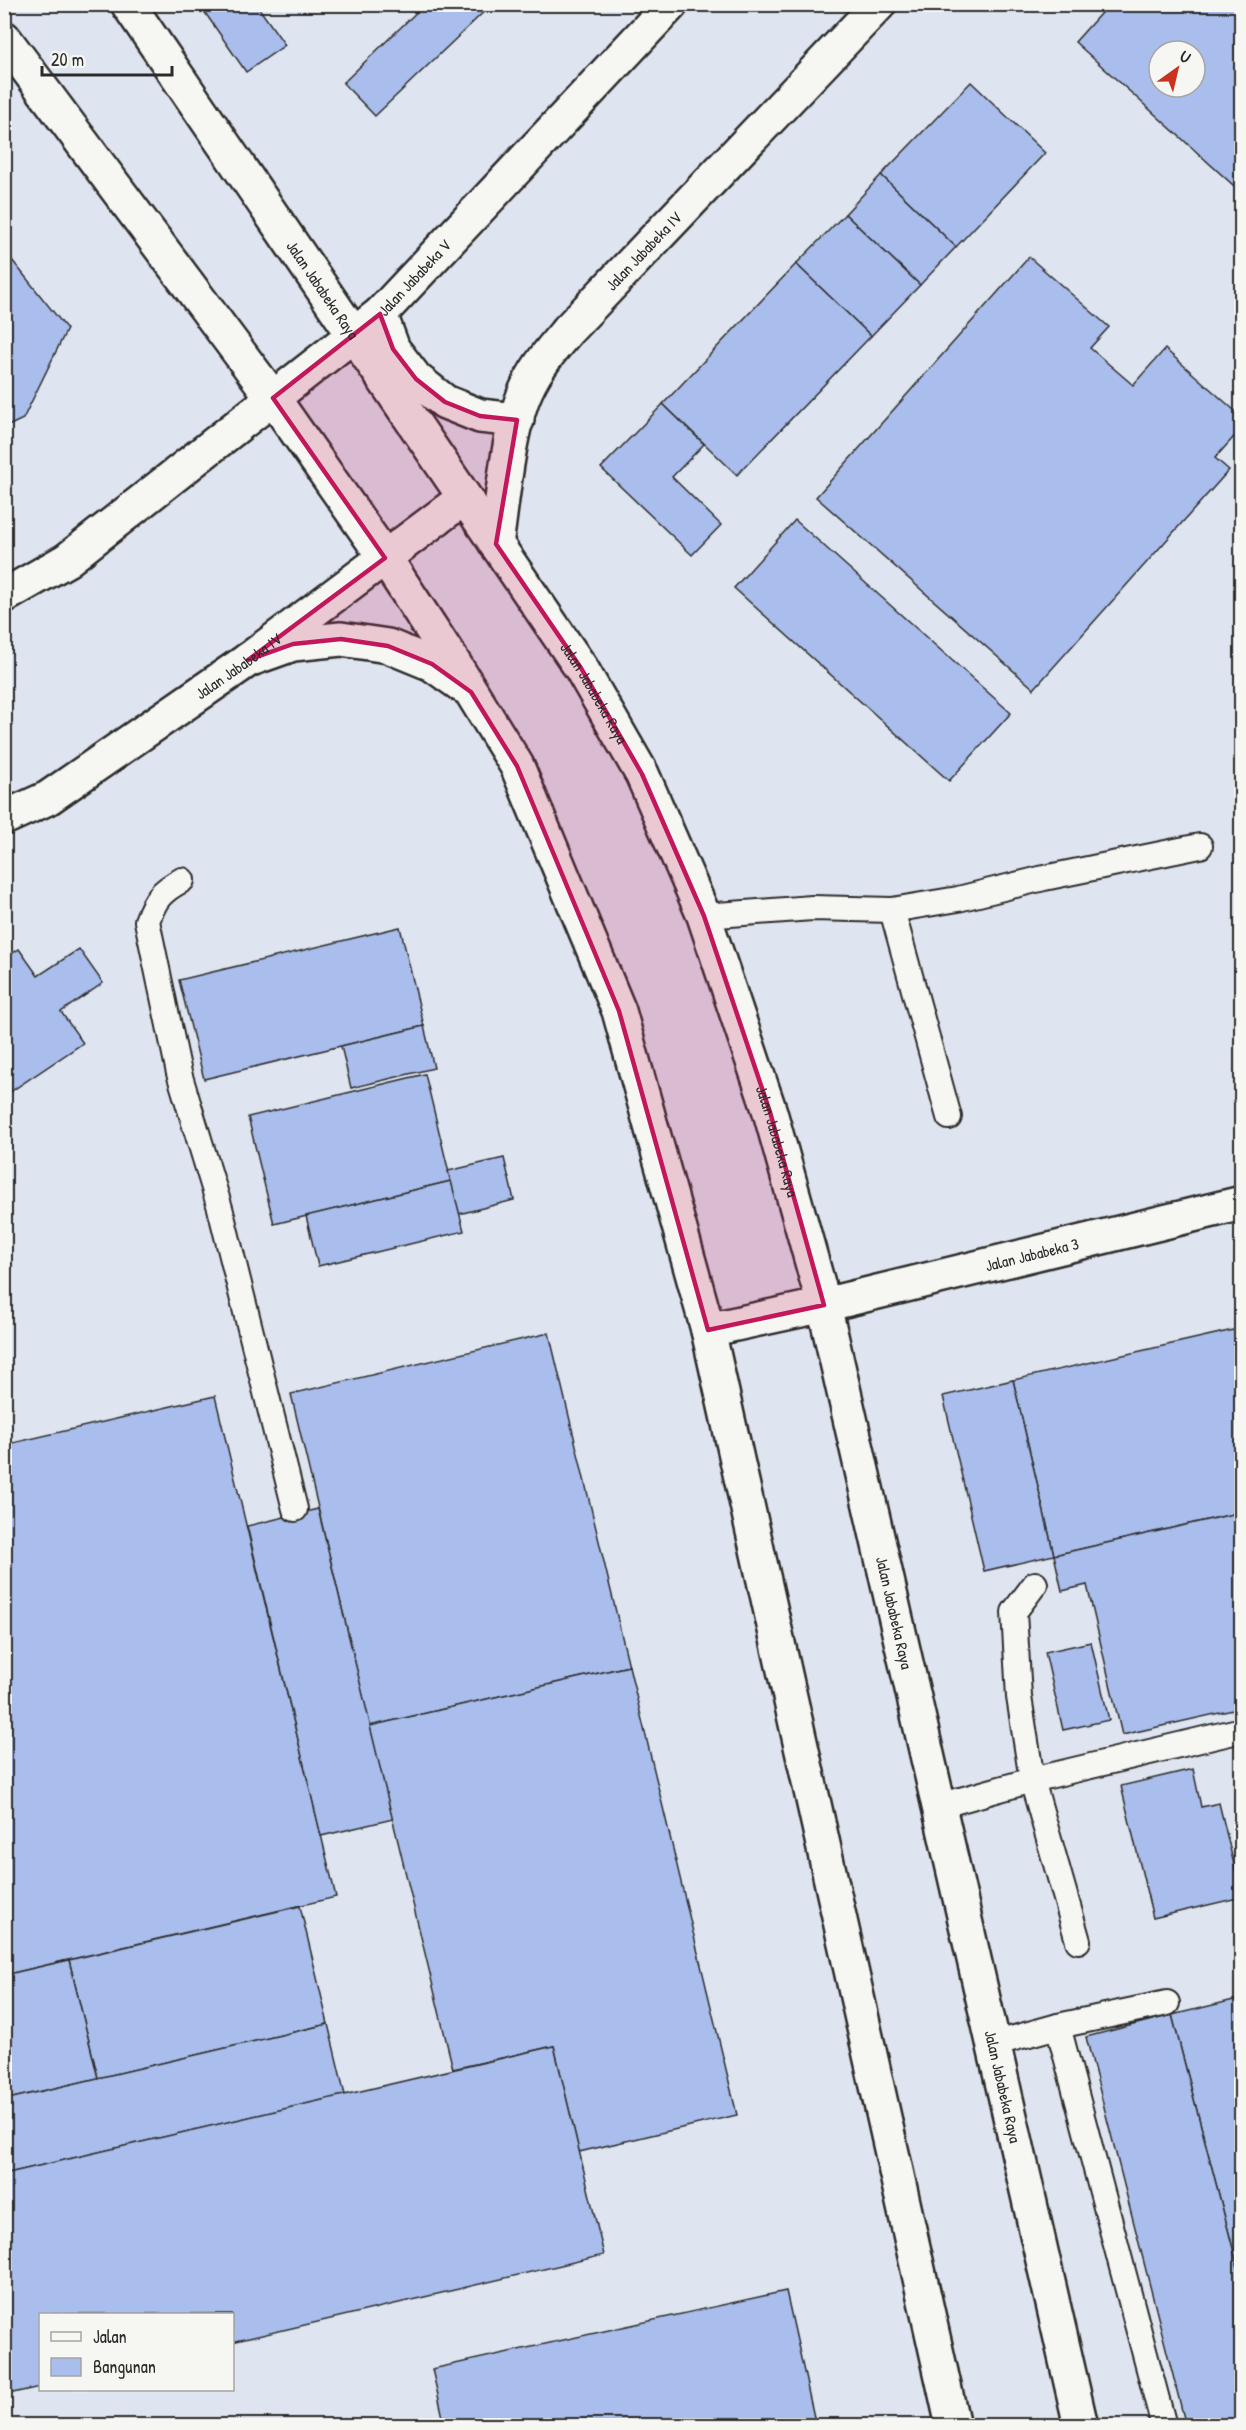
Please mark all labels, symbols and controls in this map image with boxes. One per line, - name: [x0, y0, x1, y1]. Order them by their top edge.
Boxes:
- scale bar: [42, 39, 172, 77]
- north arrow: [1147, 39, 1207, 99]
- text: U: [1176, 45, 1195, 68]
- text: 20 m: [51, 47, 84, 72]
- street label: Jalan Jababeka IV: [601, 207, 686, 295]
- street label: Jalan Jababeka V: [373, 235, 456, 321]
- street label: Jalan Jababeka Raya: [282, 236, 364, 343]
- street label: Jalan Jababeka IV: [191, 628, 286, 704]
- street label: Jalan Jababeka Raya: [555, 638, 633, 748]
- street label: Jalan Jababeka Raya: [751, 1083, 804, 1199]
- street label: Jalan Jababeka 3: [983, 1232, 1081, 1276]
- street label: Jalan Jababeka Raya: [871, 1554, 918, 1671]
- street label: Jalan Jababeka Raya: [980, 2028, 1027, 2145]
- legend: [39, 2313, 234, 2391]
- text: Jalan: [93, 2324, 127, 2349]
- text: Bangunan: [93, 2354, 156, 2379]

